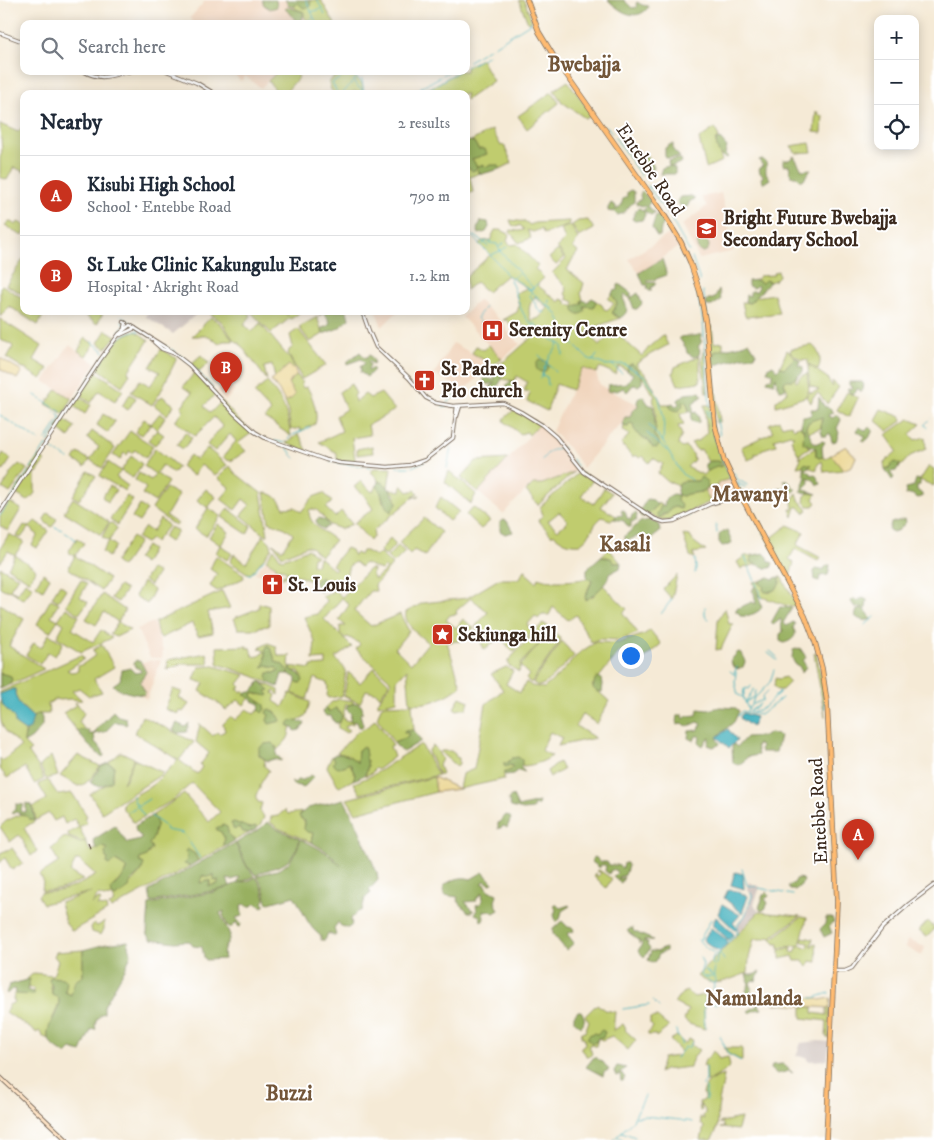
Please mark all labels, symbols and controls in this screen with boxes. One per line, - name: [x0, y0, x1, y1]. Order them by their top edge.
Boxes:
- map controls: [874, 15, 919, 150]
- button: +: [874, 15, 919, 60]
- search box: [20, 20, 470, 75]
- icon: search: [38, 34, 66, 62]
- text: Search here: [78, 36, 166, 59]
- district label: Bwebajja: [547, 52, 622, 79]
- button: −: [874, 60, 919, 105]
- button: locate: [874, 105, 919, 150]
- text: Nearby: [40, 110, 102, 136]
- text: 2 results: [398, 113, 450, 133]
- street label: Entebbe Road: [611, 120, 690, 221]
- text: Kisubi High School: [87, 174, 235, 197]
- text: A: [51, 186, 61, 206]
- text: 790 m: [410, 186, 450, 206]
- text: School · Entebbe Road: [87, 197, 231, 217]
- place label: Bright Future Bwebajja Secondary School: [723, 207, 898, 252]
- school or university icon: Bright Future Bwebajja Secondary School: [695, 217, 719, 241]
- text: St Luke Clinic Kakungulu Estate: [87, 254, 337, 277]
- text: B: [51, 266, 61, 286]
- text: 1.2 km: [409, 266, 450, 286]
- text: Hospital · Akright Road: [87, 277, 239, 297]
- hospital icon: Serenity Centre: [481, 318, 505, 342]
- place label: Serenity Centre: [509, 319, 627, 342]
- pin: B: [210, 352, 242, 393]
- place label: St Padre Pio church: [441, 358, 524, 403]
- church icon: St Padre Pio church: [413, 368, 437, 392]
- district label: Mawanyi: [712, 482, 789, 508]
- district label: Kasali: [599, 532, 651, 558]
- church icon: St. Louis: [260, 573, 284, 597]
- place label: St. Louis: [288, 574, 357, 597]
- place icon: Sekiunga hill: [430, 623, 454, 647]
- place label: Sekiunga hill: [458, 624, 557, 647]
- your location: [618, 643, 644, 669]
- street label: Entebbe Road: [805, 757, 833, 865]
- pin: A: [842, 819, 874, 860]
- district label: Namulanda: [705, 986, 804, 1012]
- district label: Buzzi: [265, 1081, 313, 1107]

